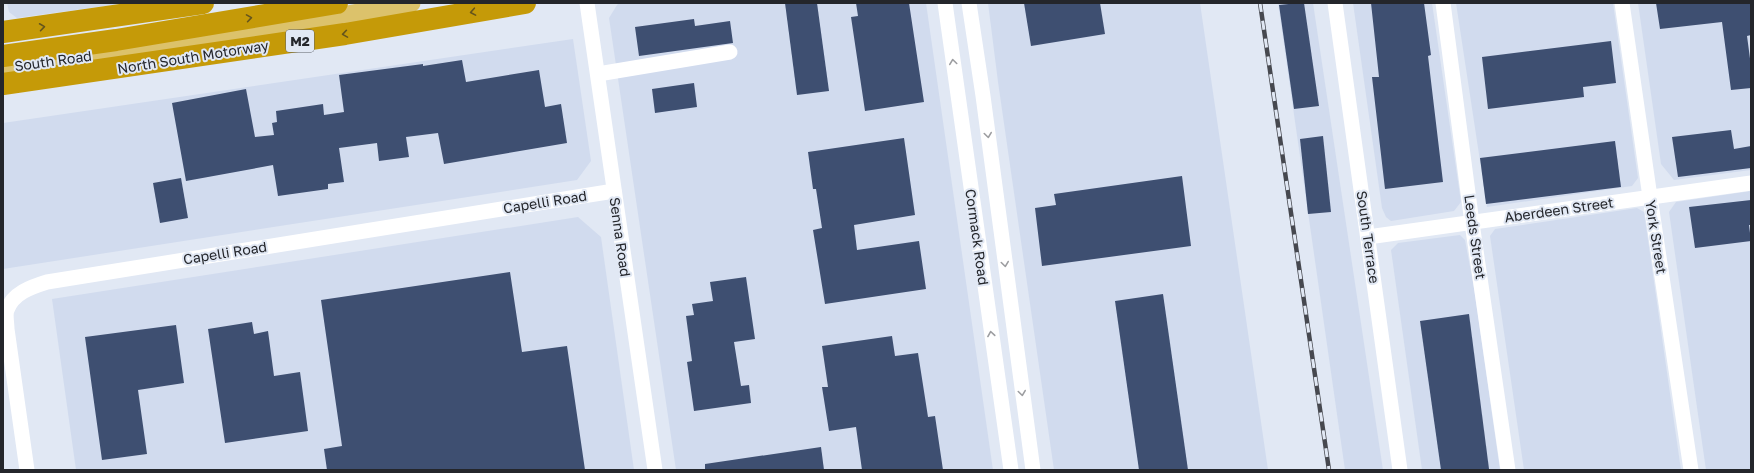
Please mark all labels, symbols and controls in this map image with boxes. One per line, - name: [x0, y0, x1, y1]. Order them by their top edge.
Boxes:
- one-way arrow: [470, 7, 476, 16]
- one-way arrow: [246, 14, 252, 23]
- one-way arrow: [39, 23, 45, 32]
- one-way arrow: [341, 29, 348, 38]
- road number: M2: [286, 30, 314, 52]
- street label: North South Motorway: [116, 36, 270, 77]
- street label: South Road: [13, 47, 93, 74]
- one-way arrow: [949, 59, 958, 65]
- one-way arrow: [983, 132, 992, 138]
- street label: Capelli Road: [502, 186, 588, 217]
- street label: Cormack Road: [962, 188, 993, 286]
- street label: South Terrace: [1354, 189, 1383, 284]
- street label: Aberdeen Street: [1503, 193, 1615, 226]
- street label: Leeds Street: [1461, 194, 1490, 280]
- street label: Senna Road: [607, 196, 634, 278]
- street label: York Street: [1642, 199, 1671, 275]
- street label: Capelli Road: [182, 237, 268, 268]
- one-way arrow: [1000, 261, 1009, 267]
- one-way arrow: [987, 331, 996, 337]
- one-way arrow: [1017, 389, 1026, 396]

